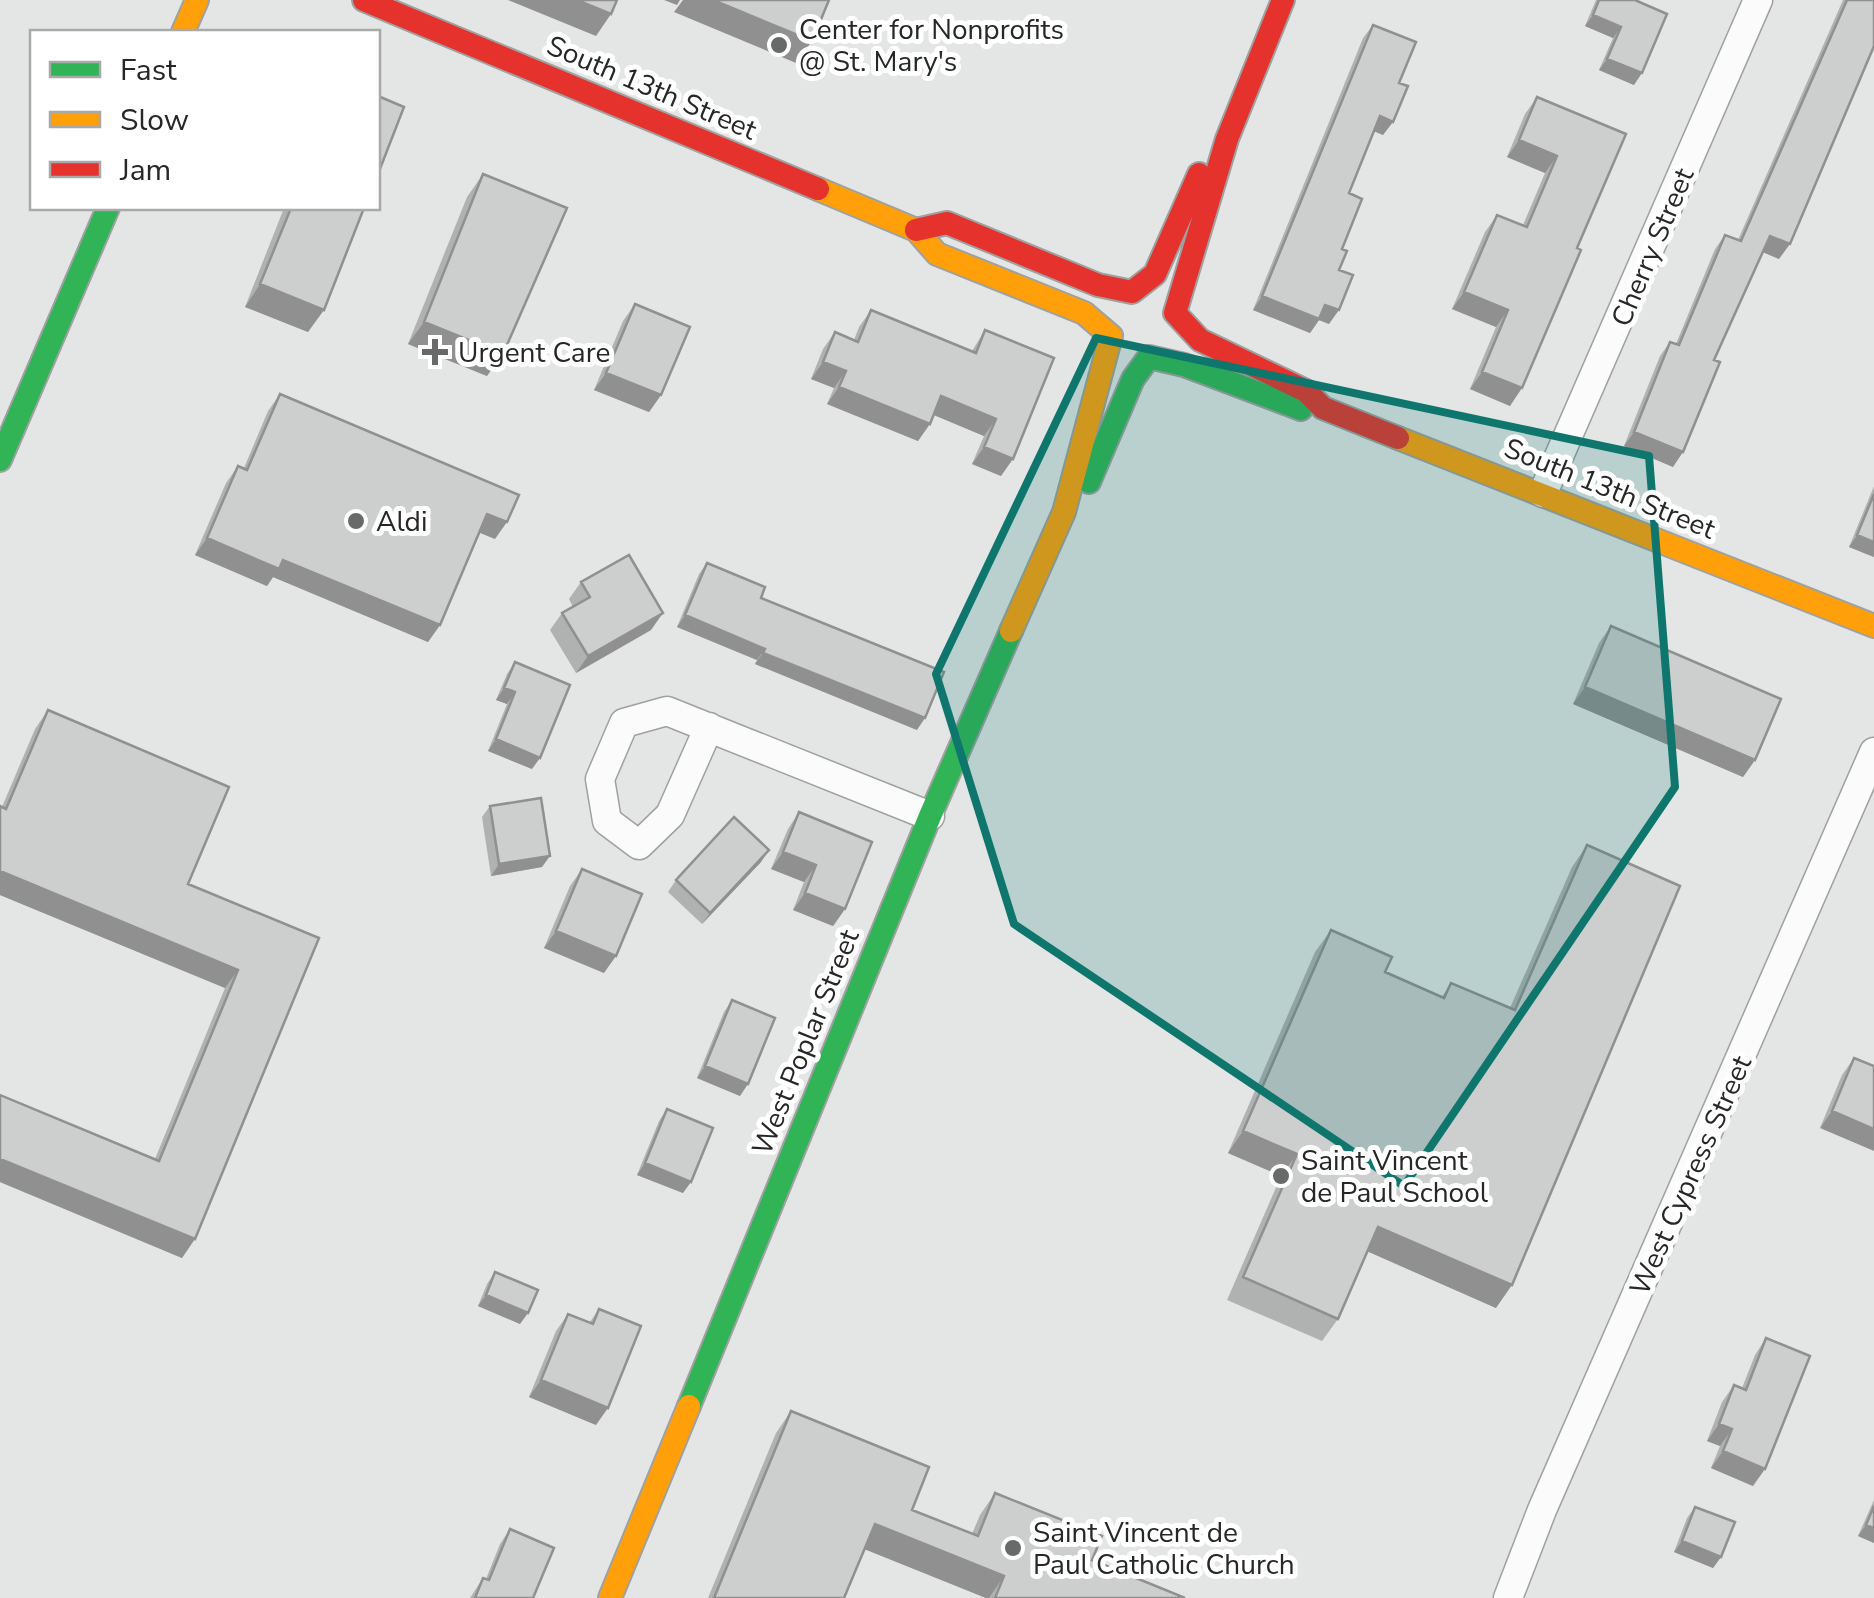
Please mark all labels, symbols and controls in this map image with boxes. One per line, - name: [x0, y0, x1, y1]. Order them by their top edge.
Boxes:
- place label: Center for Nonprofits @ St. Mary's: [799, 11, 1064, 81]
- street label: South 13th Street: [541, 27, 762, 149]
- legend: [30, 30, 380, 210]
- marker: Center for Nonprofits @ St. Mary's: [768, 34, 790, 56]
- text: Fast: [120, 50, 177, 91]
- text: Slow: [120, 100, 189, 141]
- text: Jam: [119, 150, 171, 191]
- street label: Cherry Street: [1603, 162, 1703, 332]
- place label: Urgent Care: [458, 334, 610, 372]
- marker: Urgent Care: [422, 339, 448, 365]
- street label: South 13th Street: [1499, 429, 1721, 549]
- place label: Aldi: [376, 503, 427, 541]
- marker: Aldi: [345, 510, 367, 532]
- street label: West Poplar Street: [743, 924, 869, 1161]
- street label: West Cypress Street: [1621, 1049, 1761, 1301]
- place label: Saint Vincent de Paul School: [1301, 1142, 1489, 1212]
- marker: Saint Vincent de Paul School: [1270, 1165, 1292, 1187]
- place label: Saint Vincent de Paul Catholic Church: [1033, 1514, 1295, 1584]
- marker: Saint Vincent de Paul Catholic Church: [1002, 1537, 1024, 1559]

